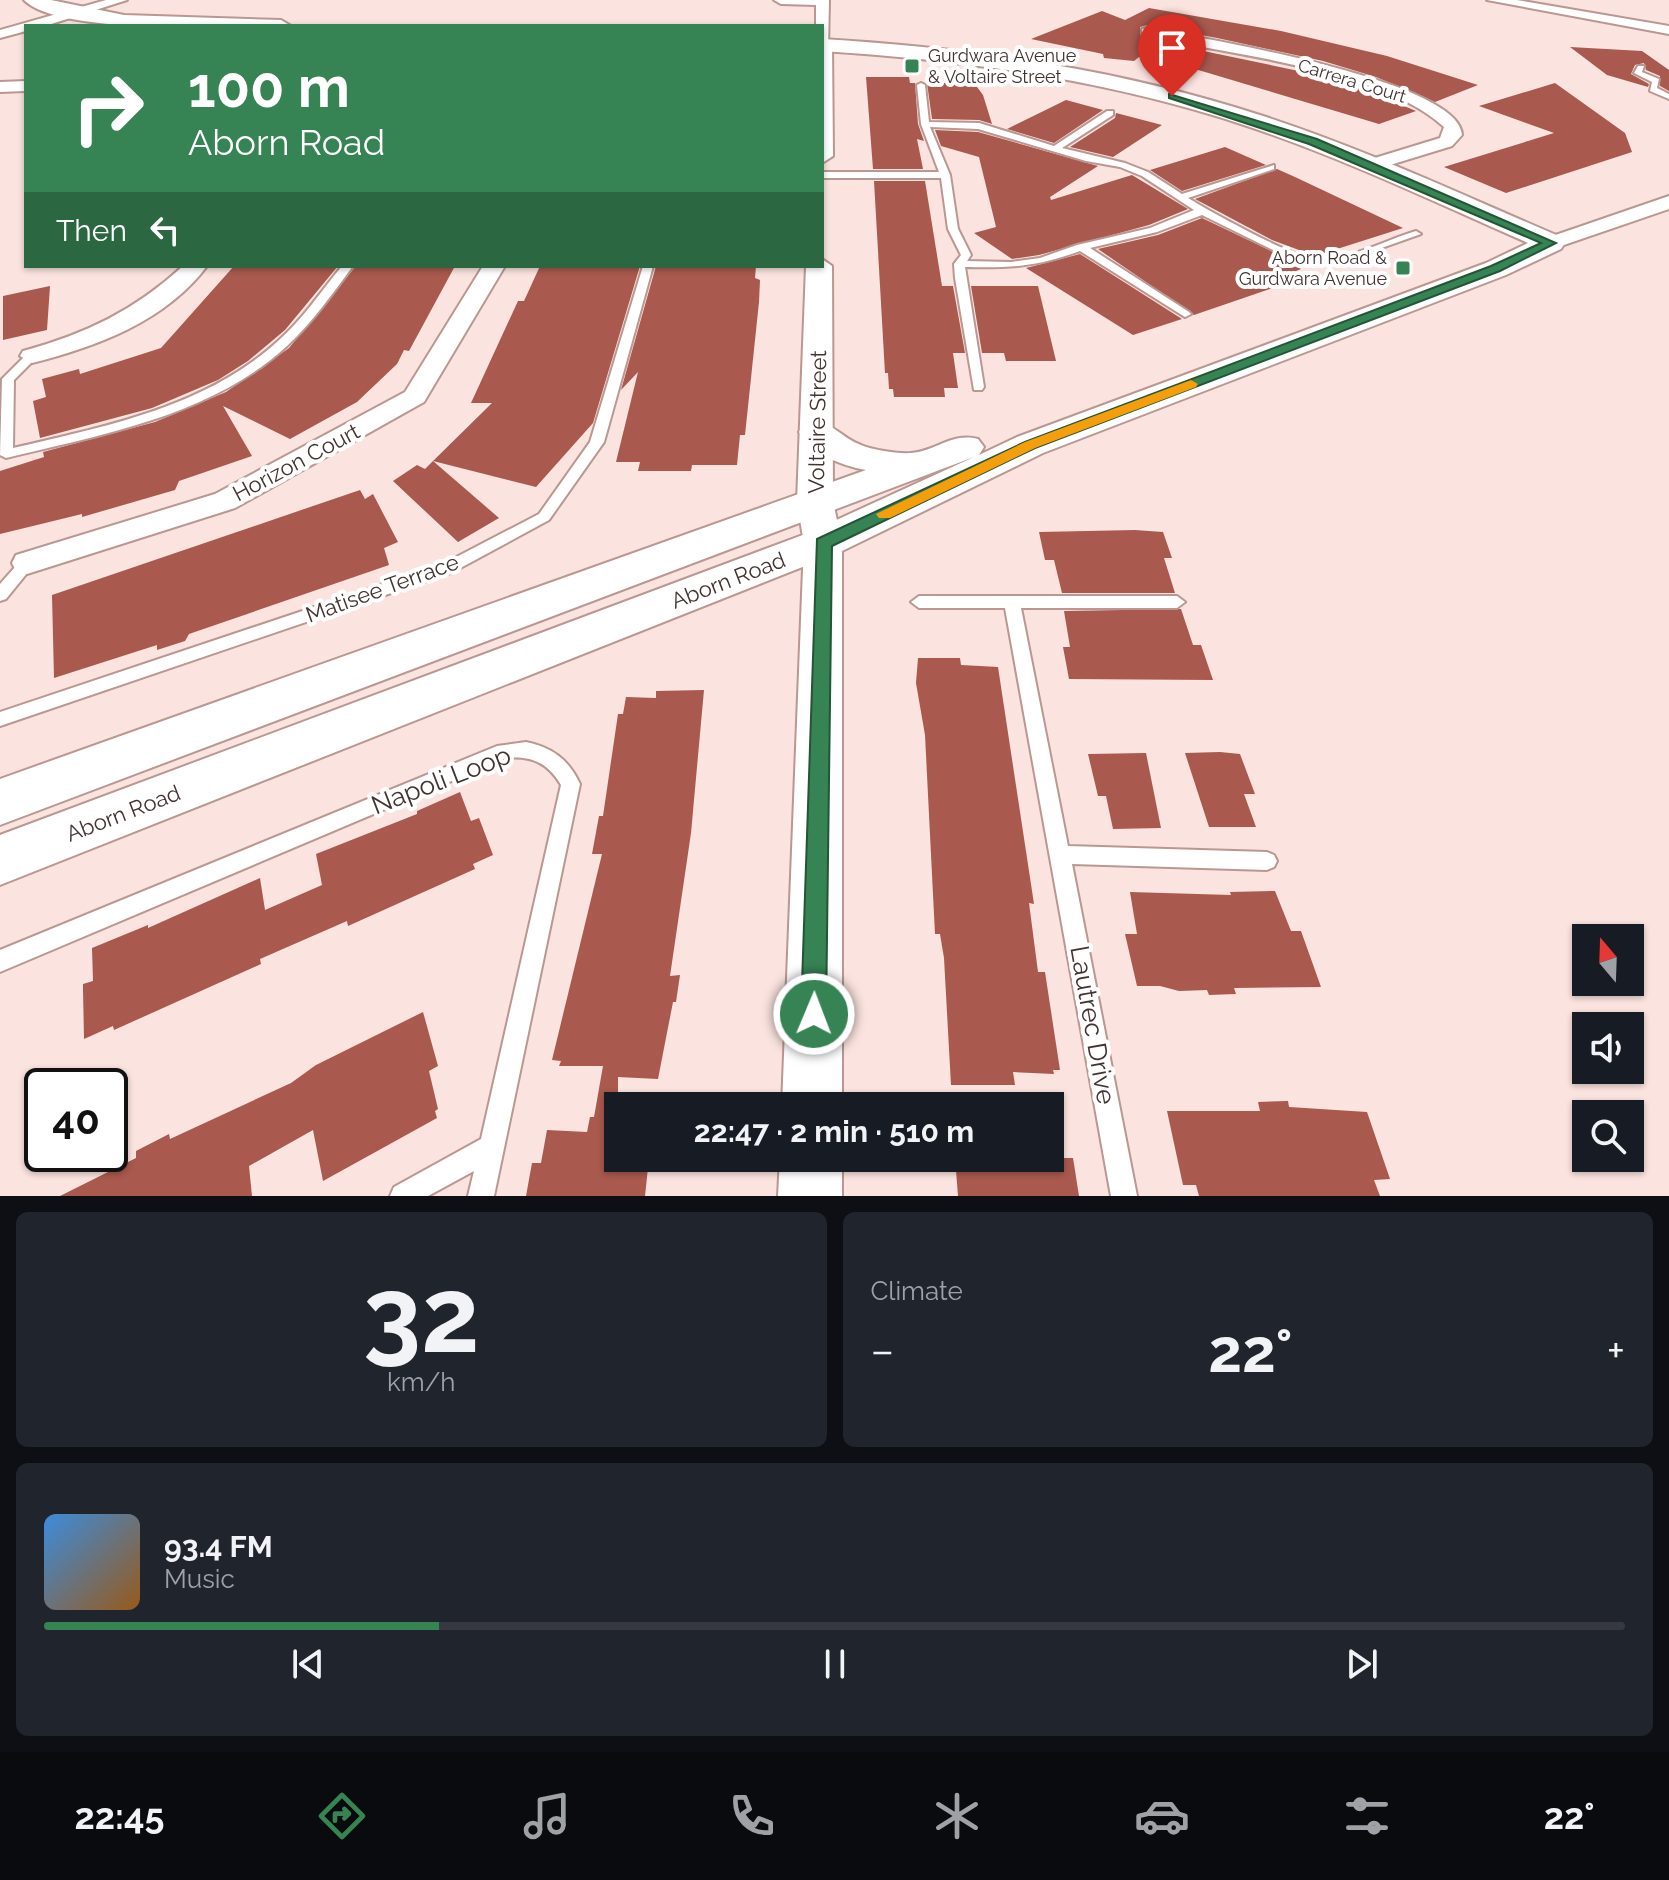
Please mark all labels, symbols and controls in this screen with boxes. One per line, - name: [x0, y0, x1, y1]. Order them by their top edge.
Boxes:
- pin: [1138, 14.0, 1206, 96]
- icon: arrive: [1150, 26, 1194, 70]
- place label: Gurdwara Avenue & Voltaire Street: [928, 45, 1077, 87]
- text: 100 m: [188, 54, 350, 120]
- street label: Carrera Court: [1296, 54, 1409, 107]
- icon: right: [56, 56, 160, 160]
- marker: Gurdwara Avenue & Voltaire Street: [903, 57, 921, 75]
- text: Aborn Road: [188, 121, 385, 163]
- icon: left: [143, 208, 187, 252]
- text: Then: [56, 213, 127, 248]
- place label: Aborn Road & Gurdwara Avenue: [1239, 247, 1387, 289]
- marker: Aborn Road & Gurdwara Avenue: [1394, 259, 1412, 277]
- street label: Voltaire Street: [803, 349, 831, 494]
- street label: Horizon Court: [228, 417, 365, 506]
- street label: Aborn Road: [667, 546, 789, 614]
- street label: Matisee Terrace: [302, 548, 462, 628]
- street label: Napoli Loop: [367, 740, 515, 820]
- street label: Aborn Road: [62, 779, 184, 847]
- north arrow: [1572, 924, 1644, 996]
- map controls: [1572, 924, 1644, 1172]
- street label: Lautrec Drive: [1064, 943, 1122, 1107]
- position arrow: [772, 972, 856, 1056]
- button: sound: [1572, 1012, 1644, 1084]
- speed limit sign: 40: [24, 1068, 128, 1172]
- button: search: [1572, 1100, 1644, 1172]
- text: 22:47 · 2 min · 510 m: [694, 1114, 974, 1149]
- text: 32: [363, 1254, 480, 1376]
- text: Climate: [871, 1276, 963, 1306]
- text: 22°: [1208, 1316, 1293, 1386]
- text: −: [871, 1325, 894, 1376]
- text: +: [1607, 1325, 1625, 1376]
- text: km/h: [387, 1367, 456, 1397]
- text: 93.4 FM: [164, 1529, 273, 1564]
- text: Music: [164, 1564, 235, 1594]
- icon: previous: [286, 1642, 330, 1686]
- icon: pause: [813, 1642, 857, 1686]
- icon: next: [1340, 1642, 1384, 1686]
- icon: directions: [314, 1788, 370, 1844]
- icon: music: [519, 1788, 575, 1844]
- icon: phone: [724, 1788, 780, 1844]
- icon: climate: [929, 1788, 985, 1844]
- icon: car: [1134, 1788, 1190, 1844]
- icon: filters: [1339, 1788, 1395, 1844]
- text: 22:45: [75, 1795, 165, 1837]
- text: 22°: [1544, 1795, 1594, 1837]

